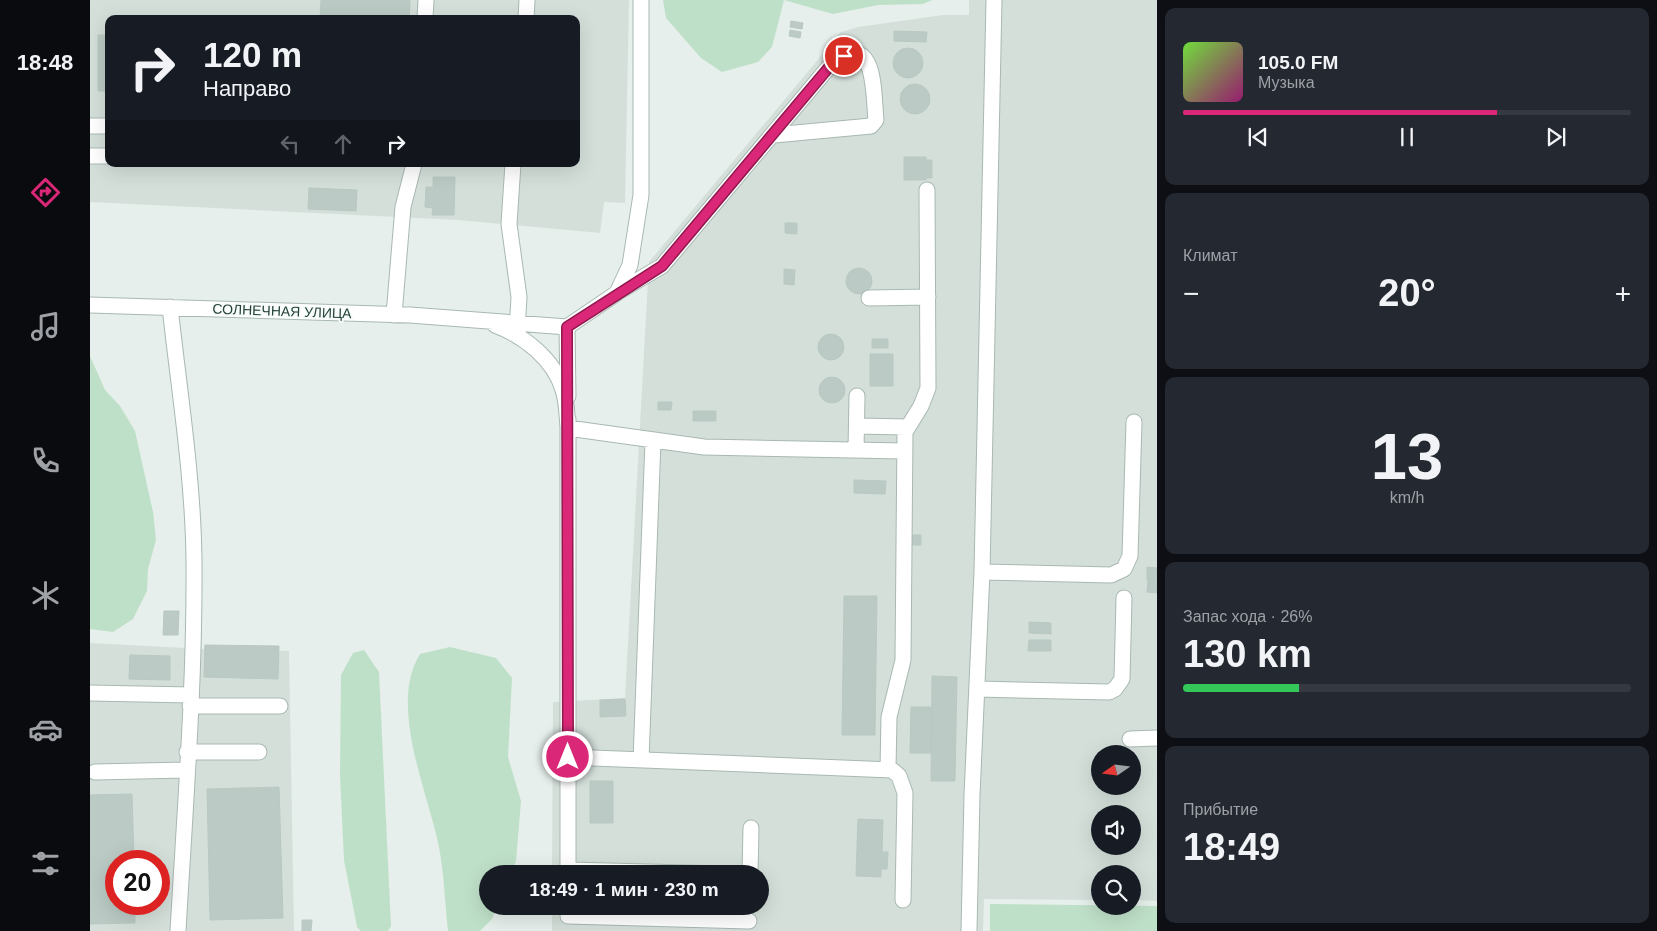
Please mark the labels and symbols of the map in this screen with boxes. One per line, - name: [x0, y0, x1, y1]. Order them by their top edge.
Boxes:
- pin: [823, 35, 865, 77]
- street label: СОЛНЕЧНАЯ УЛИЦА: [212, 301, 353, 321]
- position arrow: [541, 730, 593, 782]
- north arrow: [1091, 745, 1141, 795]
- speed limit sign: 20: [105, 850, 170, 915]

